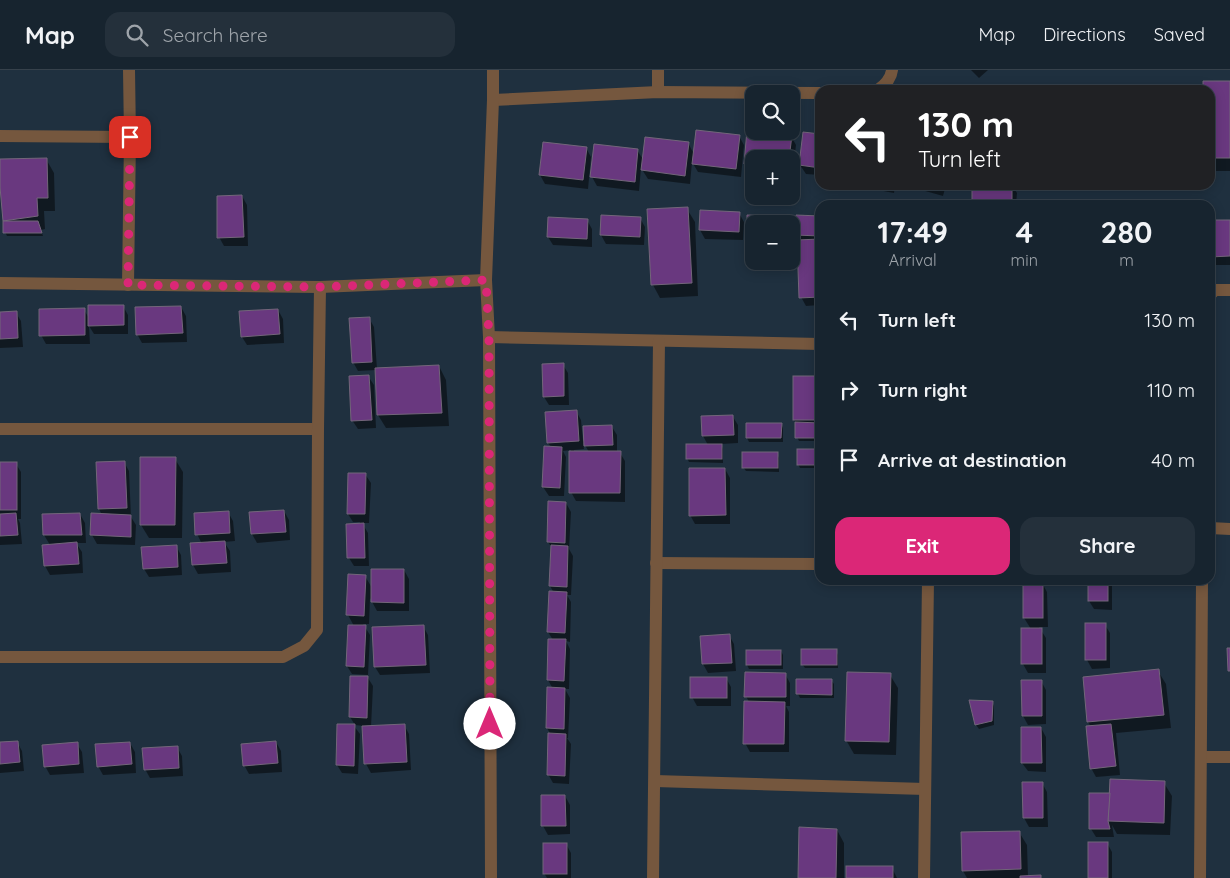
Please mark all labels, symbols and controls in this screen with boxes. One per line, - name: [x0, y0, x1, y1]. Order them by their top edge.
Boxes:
- search box: [105, 12, 455, 57]
- text: Map: [25, 20, 75, 50]
- icon: search: [123, 21, 151, 49]
- text: Search here: [163, 23, 268, 47]
- text: Map: [978, 23, 1015, 46]
- text: Directions: [1043, 23, 1126, 46]
- text: Saved: [1154, 23, 1205, 46]
- map controls: [745, 85, 800, 270]
- button: search: [745, 85, 800, 140]
- text: 130 m: [918, 102, 1014, 146]
- icon: left: [835, 105, 900, 170]
- pin: [109, 116, 151, 158]
- icon: arrive: [116, 123, 144, 151]
- text: Turn left: [918, 145, 1001, 173]
- button: +: [745, 150, 800, 205]
- text: 17:49: [878, 213, 948, 251]
- text: 4: [1015, 213, 1033, 251]
- text: 280: [1100, 213, 1152, 251]
- button: −: [745, 215, 800, 270]
- text: Arrival: [889, 250, 937, 270]
- text: min: [1011, 250, 1038, 270]
- text: m: [1119, 250, 1134, 270]
- icon: left: [835, 306, 863, 334]
- text: Turn left: [878, 308, 956, 332]
- text: 130 m: [1144, 308, 1195, 332]
- icon: right: [835, 376, 863, 404]
- text: Turn right: [878, 378, 967, 402]
- text: 110 m: [1147, 378, 1195, 402]
- icon: arrive: [835, 446, 863, 474]
- text: Arrive at destination: [878, 448, 1067, 472]
- text: 40 m: [1151, 448, 1195, 472]
- button: Exit: [835, 517, 1010, 575]
- button: Share: [1020, 517, 1195, 575]
- position arrow: [463, 697, 515, 749]

